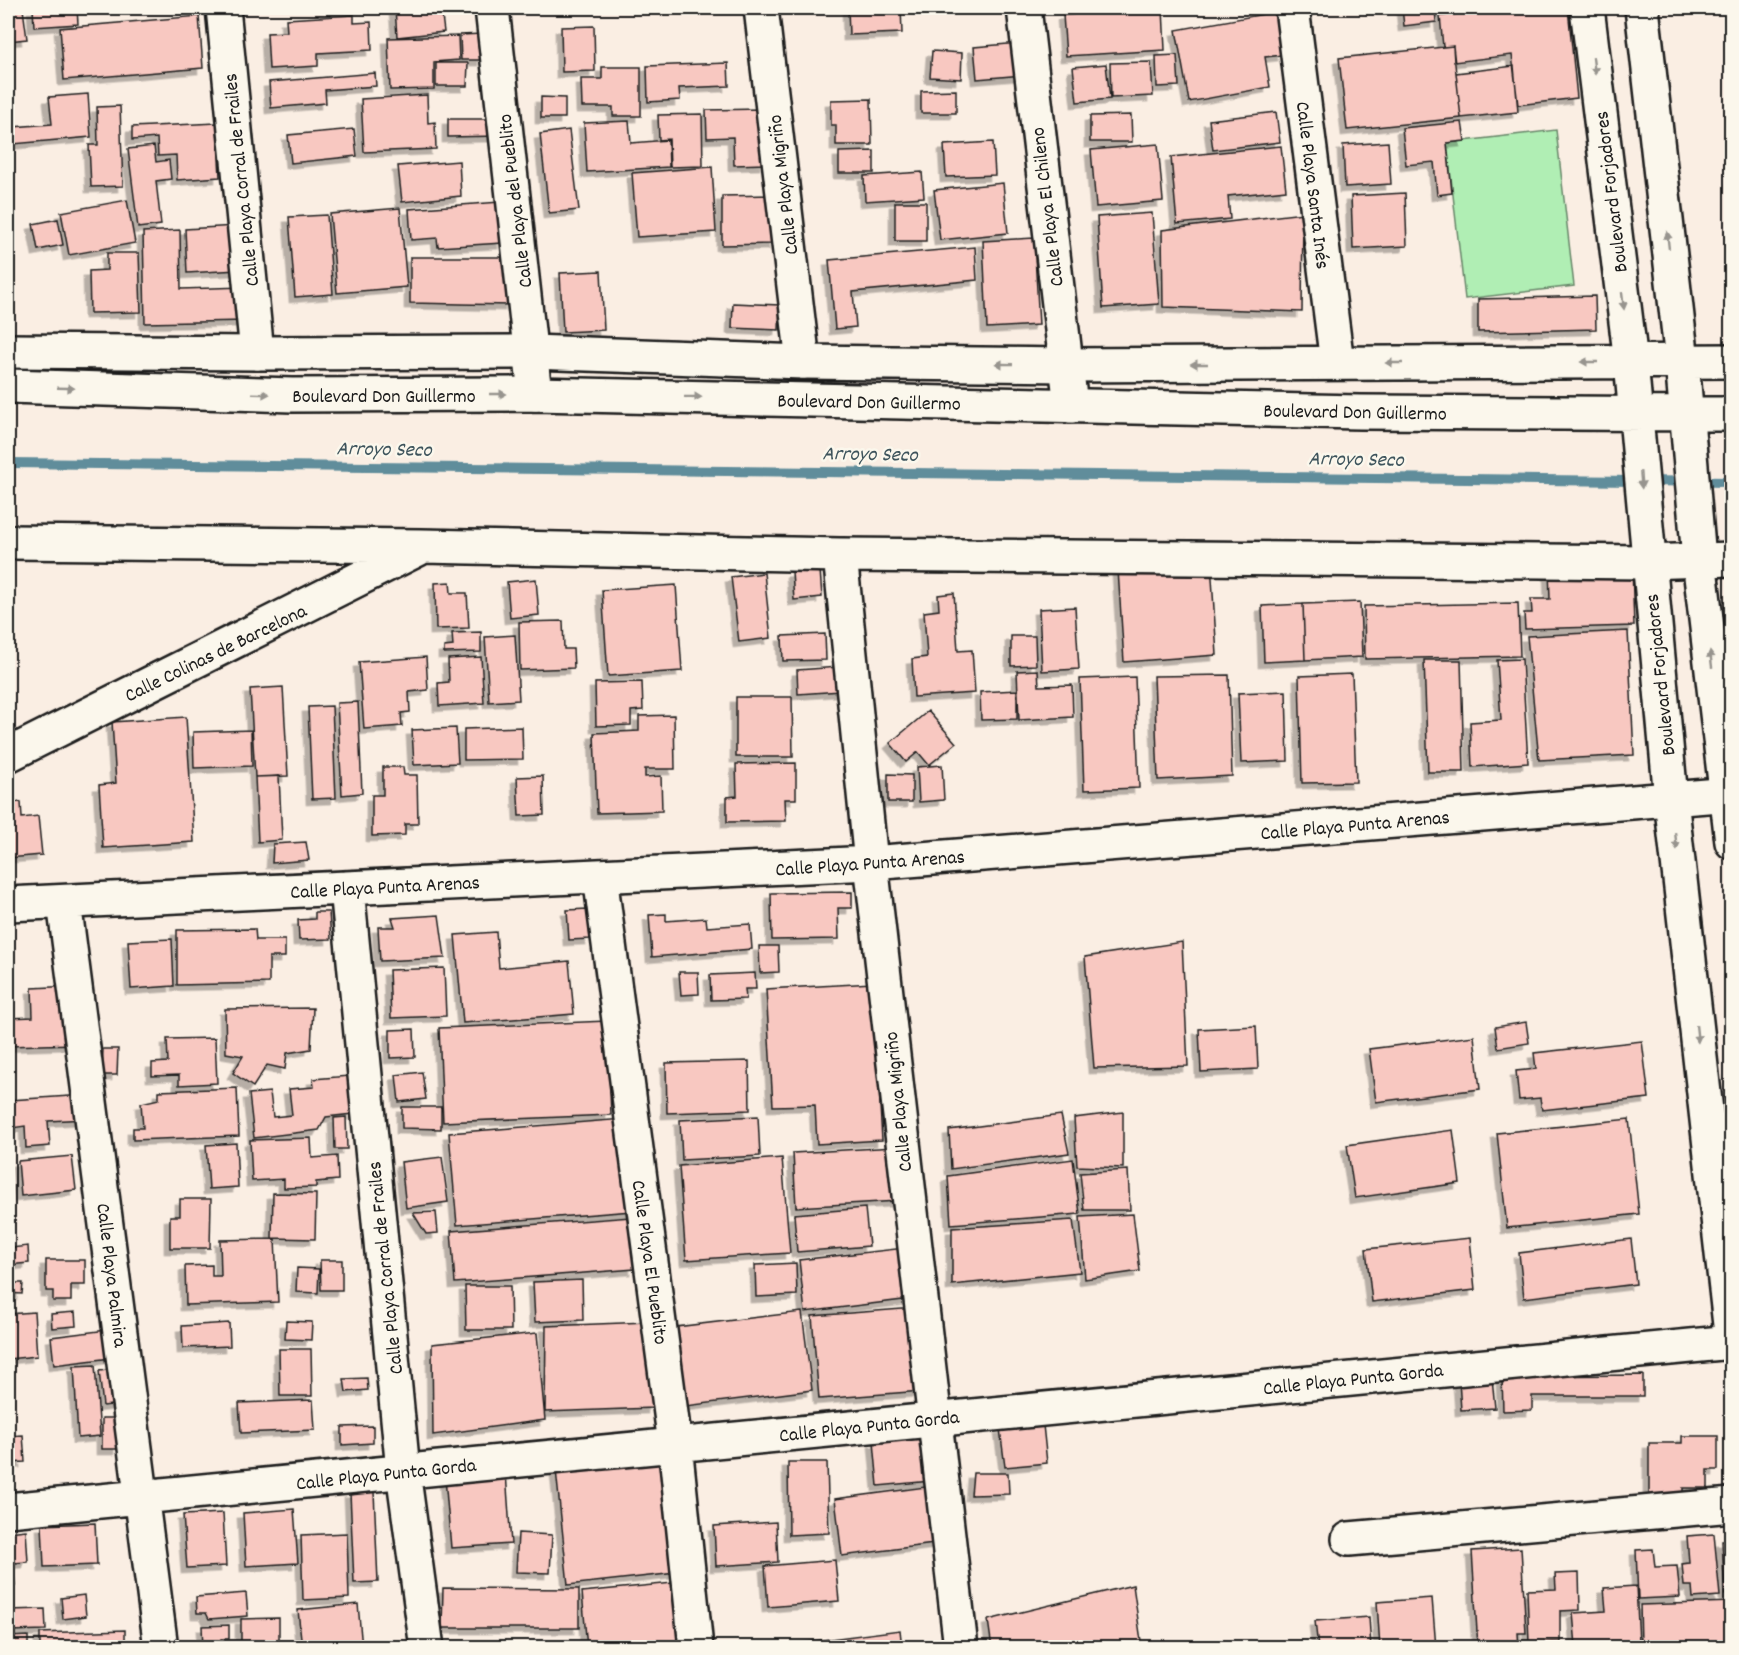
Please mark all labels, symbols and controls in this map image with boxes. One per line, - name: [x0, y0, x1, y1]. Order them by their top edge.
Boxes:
- one-way arrow: [1590, 56, 1599, 75]
- street label: Calle Playa Corral de Frailes: [218, 72, 268, 288]
- street label: Calle Playa Santa Inés: [1287, 100, 1335, 271]
- street label: Boulevard Forjadores: [1589, 109, 1637, 274]
- street label: Calle Playa del Pueblito: [492, 112, 542, 289]
- street label: Calle Playa Migriño: [762, 113, 807, 256]
- street label: Calle Playa El Chileno: [1025, 125, 1073, 288]
- one-way arrow: [1663, 231, 1673, 250]
- one-way arrow: [1618, 291, 1628, 310]
- one-way arrow: [1580, 357, 1599, 367]
- one-way arrow: [1385, 358, 1404, 368]
- one-way arrow: [1190, 359, 1209, 369]
- one-way arrow: [995, 360, 1014, 369]
- one-way arrow: [56, 383, 75, 393]
- street label: Boulevard Don Guillermo: [292, 384, 476, 412]
- street label: Boulevard Don Guillermo: [777, 388, 961, 420]
- one-way arrow: [251, 389, 270, 399]
- one-way arrow: [488, 389, 507, 399]
- one-way arrow: [683, 392, 702, 402]
- street label: Boulevard Don Guillermo: [1263, 398, 1447, 430]
- water label: Arroyo Seco: [336, 435, 434, 467]
- water label: Arroyo Seco: [822, 440, 920, 472]
- water label: Arroyo Seco: [1308, 445, 1406, 477]
- one-way arrow: [1636, 470, 1646, 489]
- street label: Boulevard Forjadores: [1640, 592, 1684, 757]
- street label: Calle Colinas de Barcelona: [121, 598, 313, 711]
- one-way arrow: [1706, 649, 1715, 668]
- street label: Calle Playa Punta Arenas: [1259, 805, 1451, 849]
- one-way arrow: [1671, 831, 1680, 850]
- street label: Calle Playa Punta Arenas: [775, 844, 966, 886]
- street label: Calle Playa Punta Arenas: [290, 870, 481, 908]
- one-way arrow: [1692, 1025, 1702, 1044]
- street label: Calle Playa Migriño: [879, 1030, 921, 1173]
- street label: Calle Playa Corral de Frailes: [362, 1160, 412, 1376]
- street label: Calle Playa El Pueblito: [623, 1178, 673, 1347]
- street label: Calle Playa Palmira: [87, 1202, 133, 1350]
- street label: Calle Playa Punta Gorda: [1262, 1358, 1445, 1404]
- street label: Calle Playa Punta Gorda: [778, 1405, 961, 1451]
- street label: Calle Playa Punta Gorda: [295, 1453, 478, 1499]

